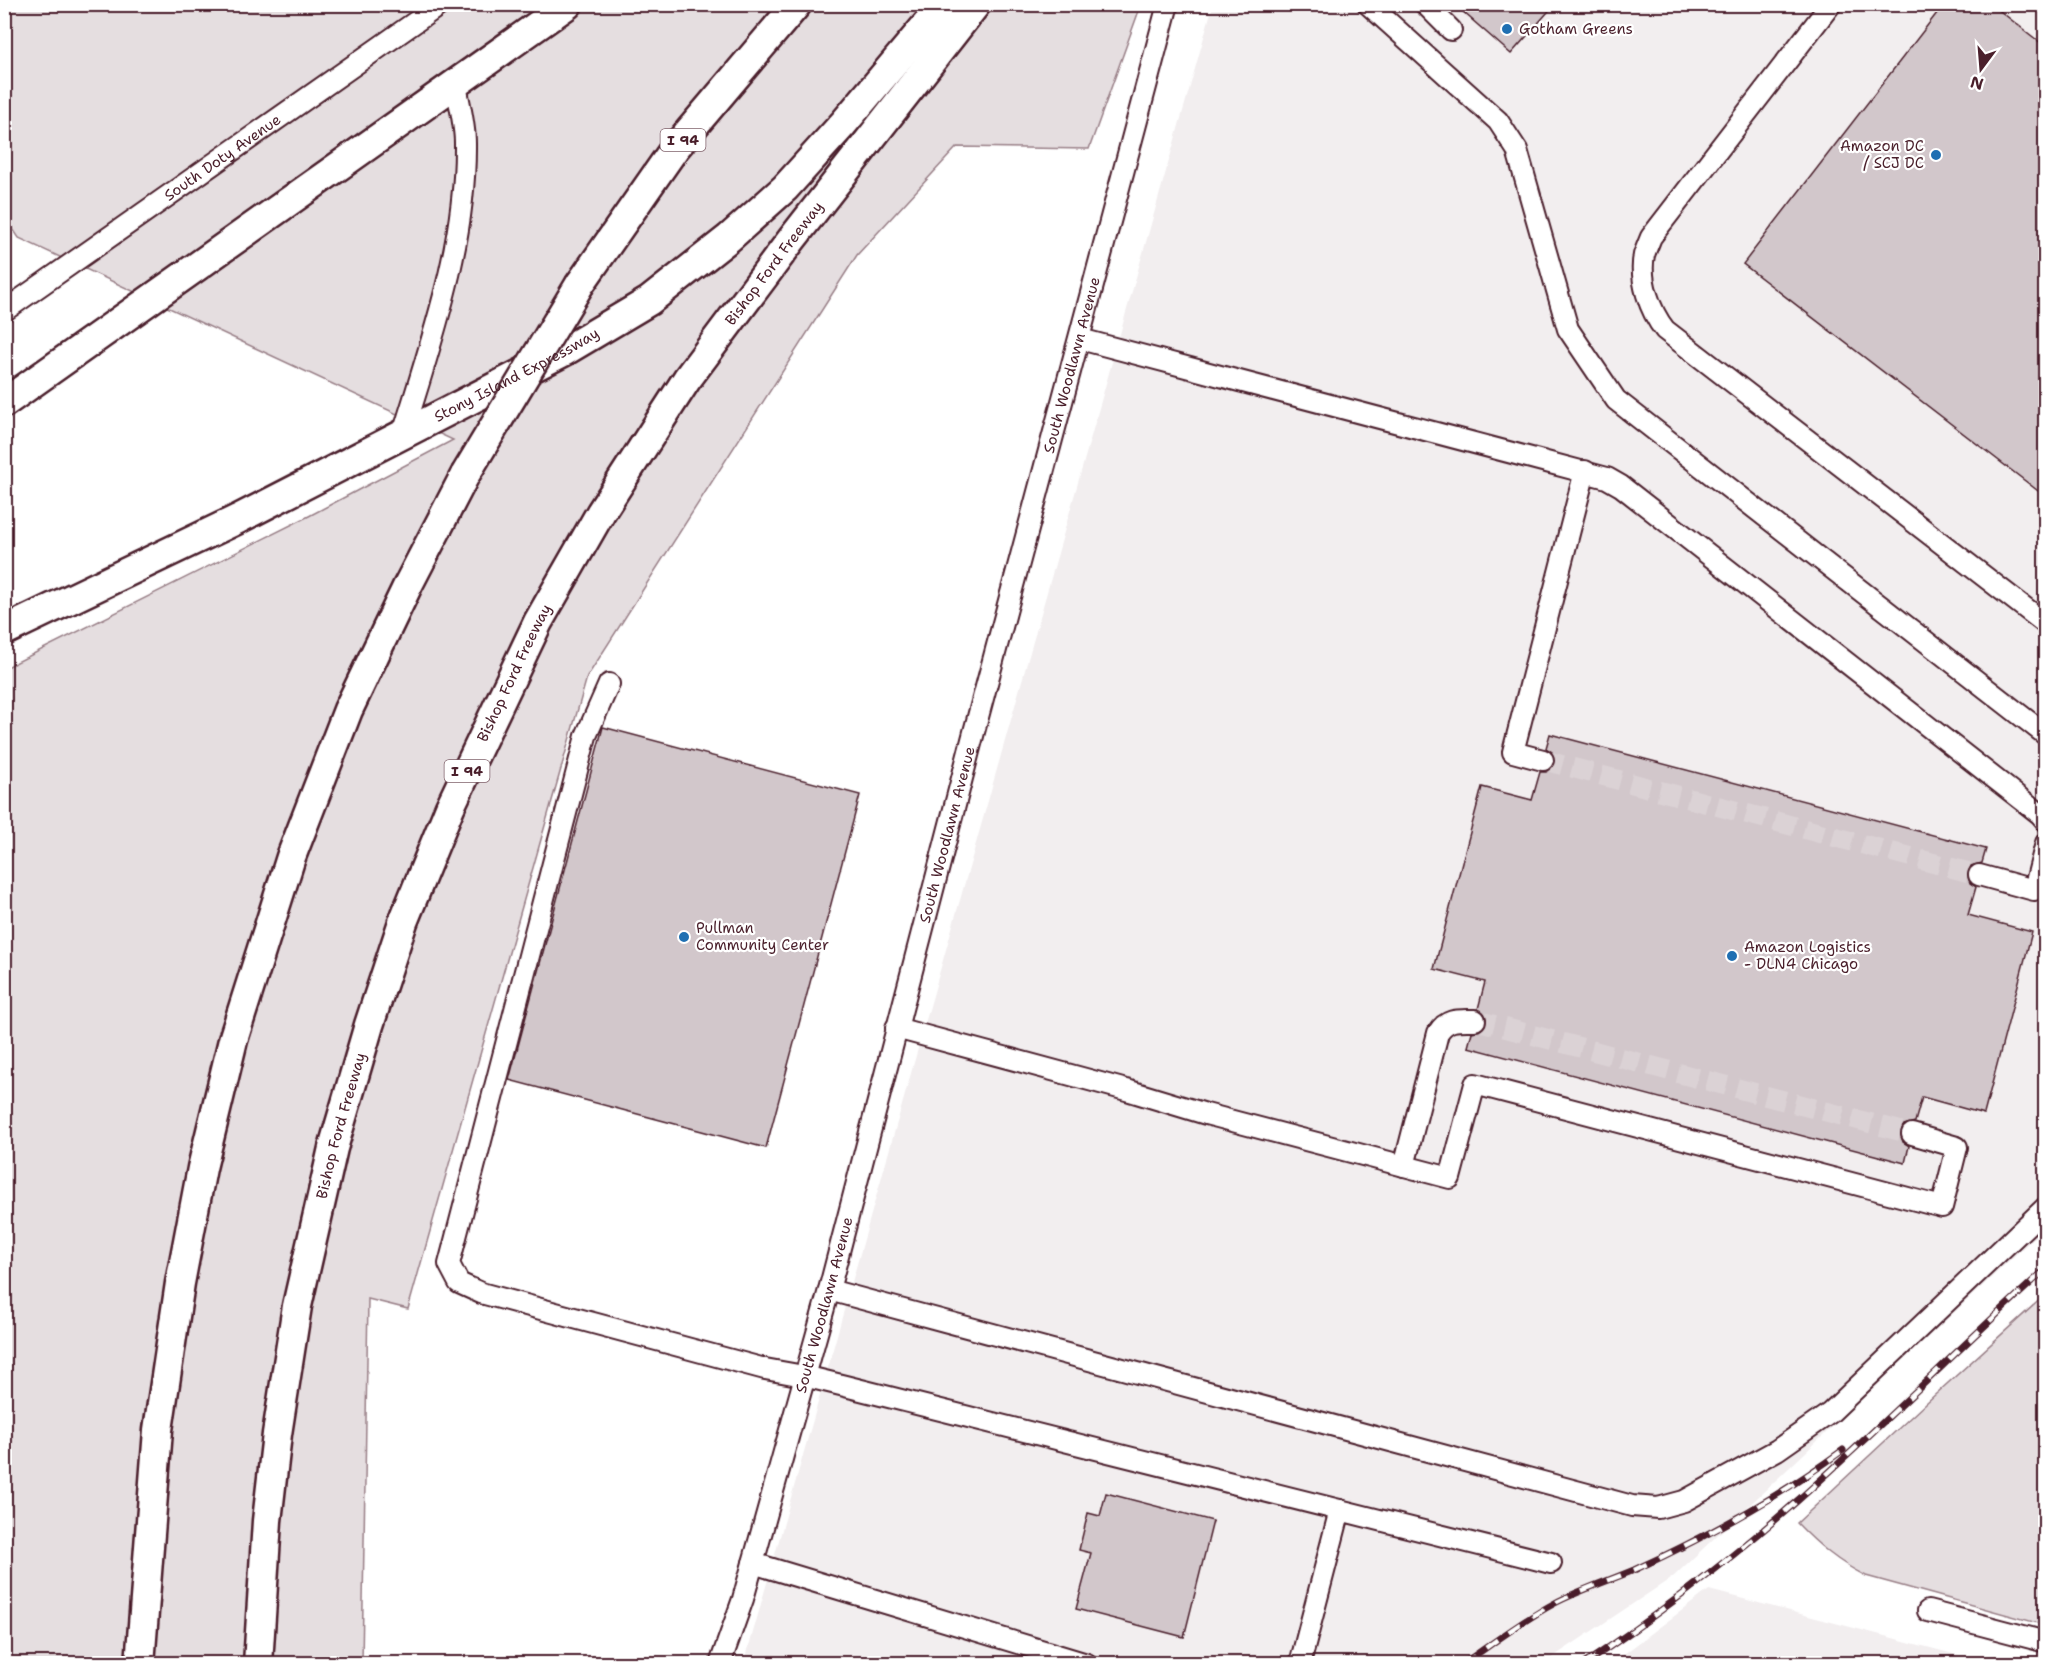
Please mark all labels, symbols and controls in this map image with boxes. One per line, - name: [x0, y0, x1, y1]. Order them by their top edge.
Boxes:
- place label: Gotham Greens: [1519, 19, 1633, 39]
- marker: Gotham Greens: [1500, 22, 1514, 36]
- north arrow: [1951, 39, 2011, 99]
- text: N: [1968, 71, 1986, 95]
- street label: South Doty Avenue: [160, 110, 285, 205]
- road number: I 94: [660, 129, 706, 151]
- place label: Amazon DC / SCJ DC: [1840, 136, 1924, 173]
- marker: Amazon DC / SCJ DC: [1929, 148, 1943, 162]
- street label: Bishop Ford Freeway: [721, 197, 828, 330]
- street label: South Woodlawn Avenue: [1039, 275, 1105, 455]
- street label: Stony Island Expressway: [431, 323, 603, 427]
- street label: Bishop Ford Freeway: [472, 600, 556, 745]
- street label: South Woodlawn Avenue: [915, 744, 980, 925]
- road number: I 94: [444, 760, 490, 782]
- place label: Pullman Community Center: [696, 918, 829, 955]
- marker: Pullman Community Center: [677, 930, 691, 944]
- place label: Amazon Logistics - DLN4 Chicago: [1744, 937, 1871, 974]
- marker: Amazon Logistics - DLN4 Chicago: [1725, 949, 1739, 963]
- street label: Bishop Ford Freeway: [312, 1050, 370, 1201]
- street label: South Woodlawn Avenue: [791, 1215, 858, 1395]

